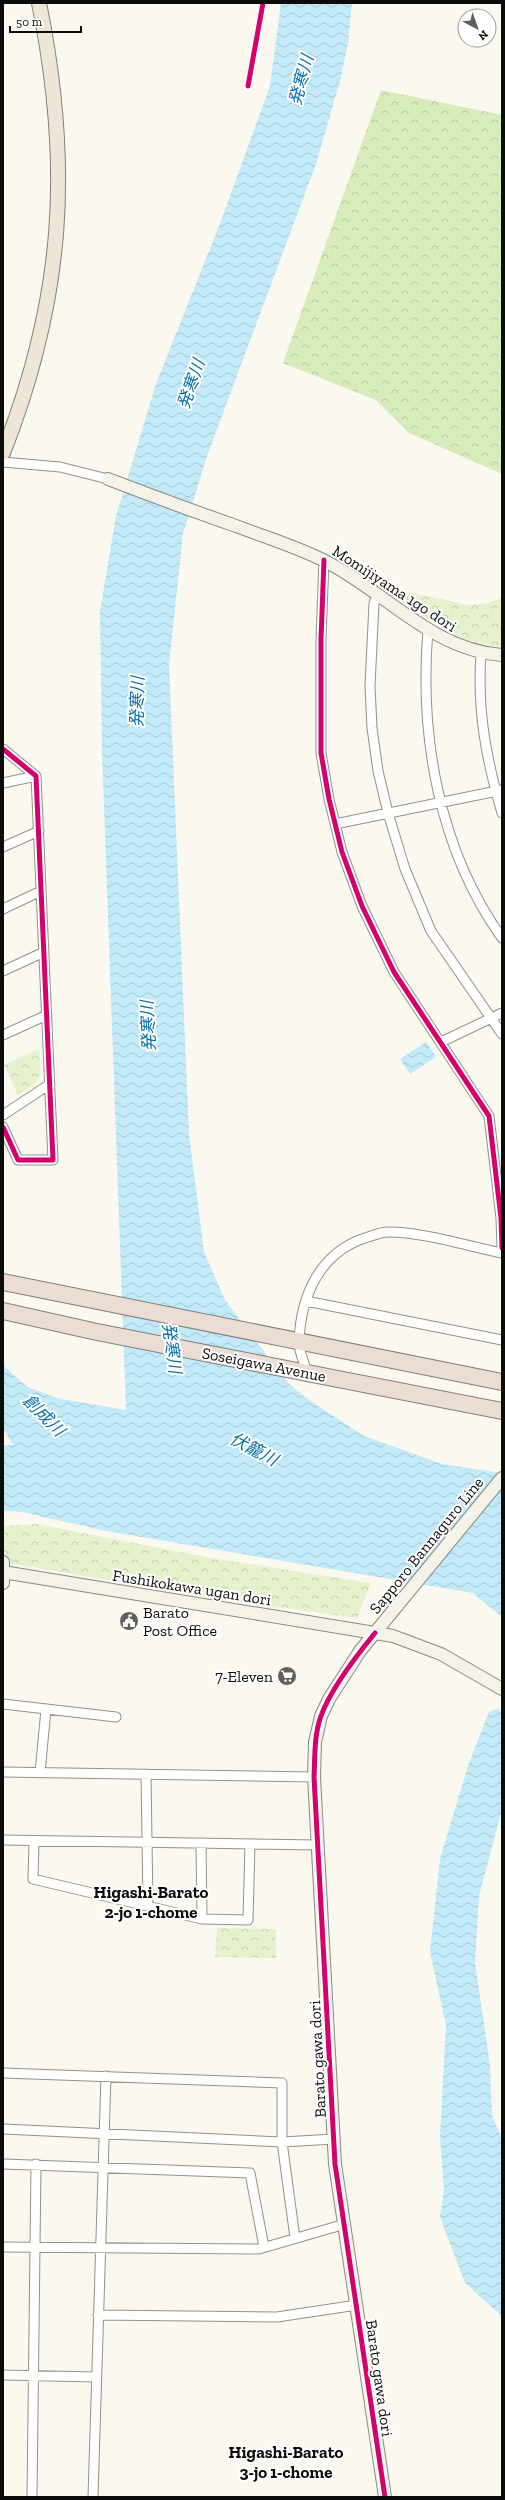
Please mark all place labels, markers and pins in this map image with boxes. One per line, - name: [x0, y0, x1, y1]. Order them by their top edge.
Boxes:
- place label: Barato Post Office: [143, 1603, 217, 1640]
- public building icon: Barato Post Office: [118, 1610, 140, 1632]
- supermarket icon: 7-Eleven: [276, 1665, 298, 1687]
- place label: 7-Eleven: [215, 1667, 274, 1686]

